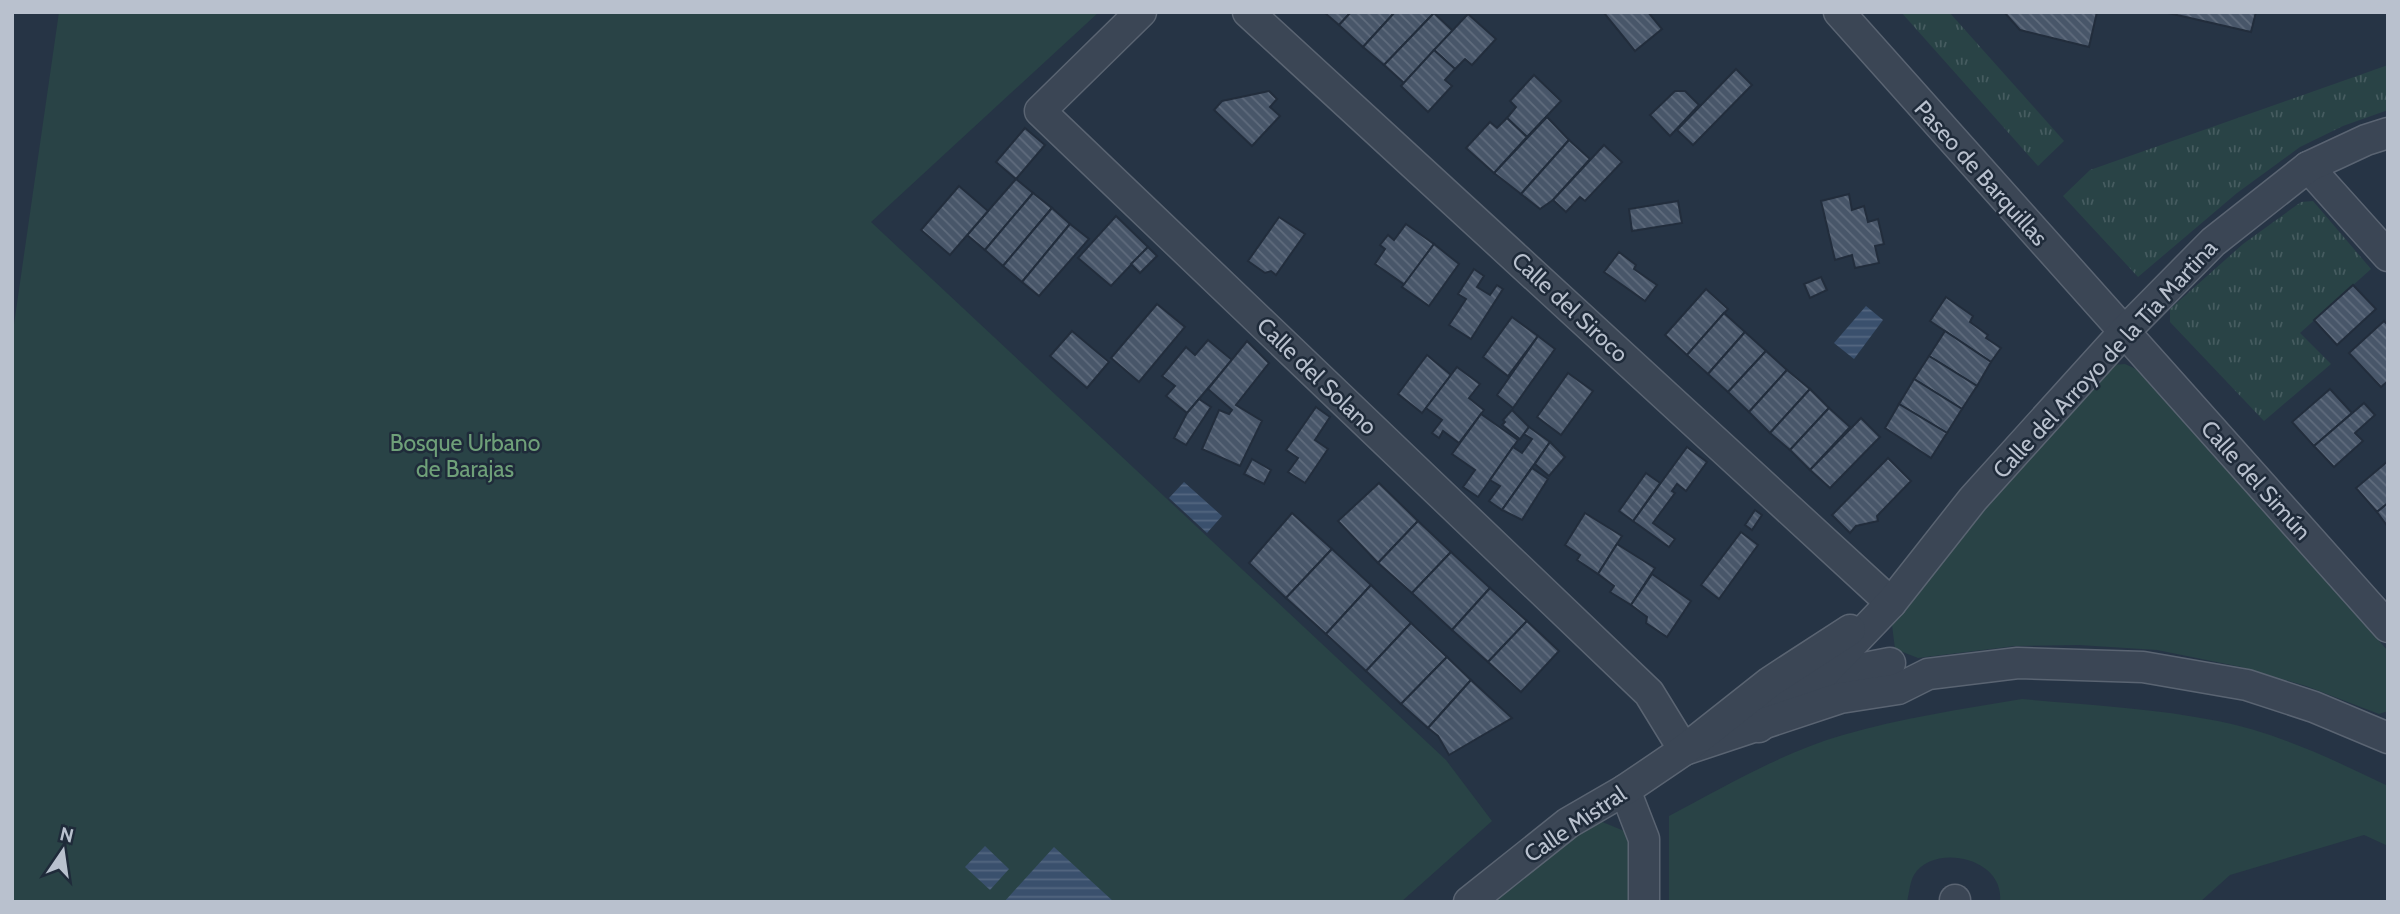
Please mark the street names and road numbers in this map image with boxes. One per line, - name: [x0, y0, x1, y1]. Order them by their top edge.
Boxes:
- street label: Paseo de Barquillas: [1908, 95, 2054, 251]
- street label: Calle del Arroyo de la Tía Martina: [1987, 234, 2223, 484]
- street label: Calle del Siroco: [1506, 246, 1634, 368]
- street label: Calle del Solano: [1251, 312, 1383, 440]
- street label: Calle del Simún: [2195, 414, 2317, 546]
- street label: Calle Mistral: [1519, 779, 1632, 868]

